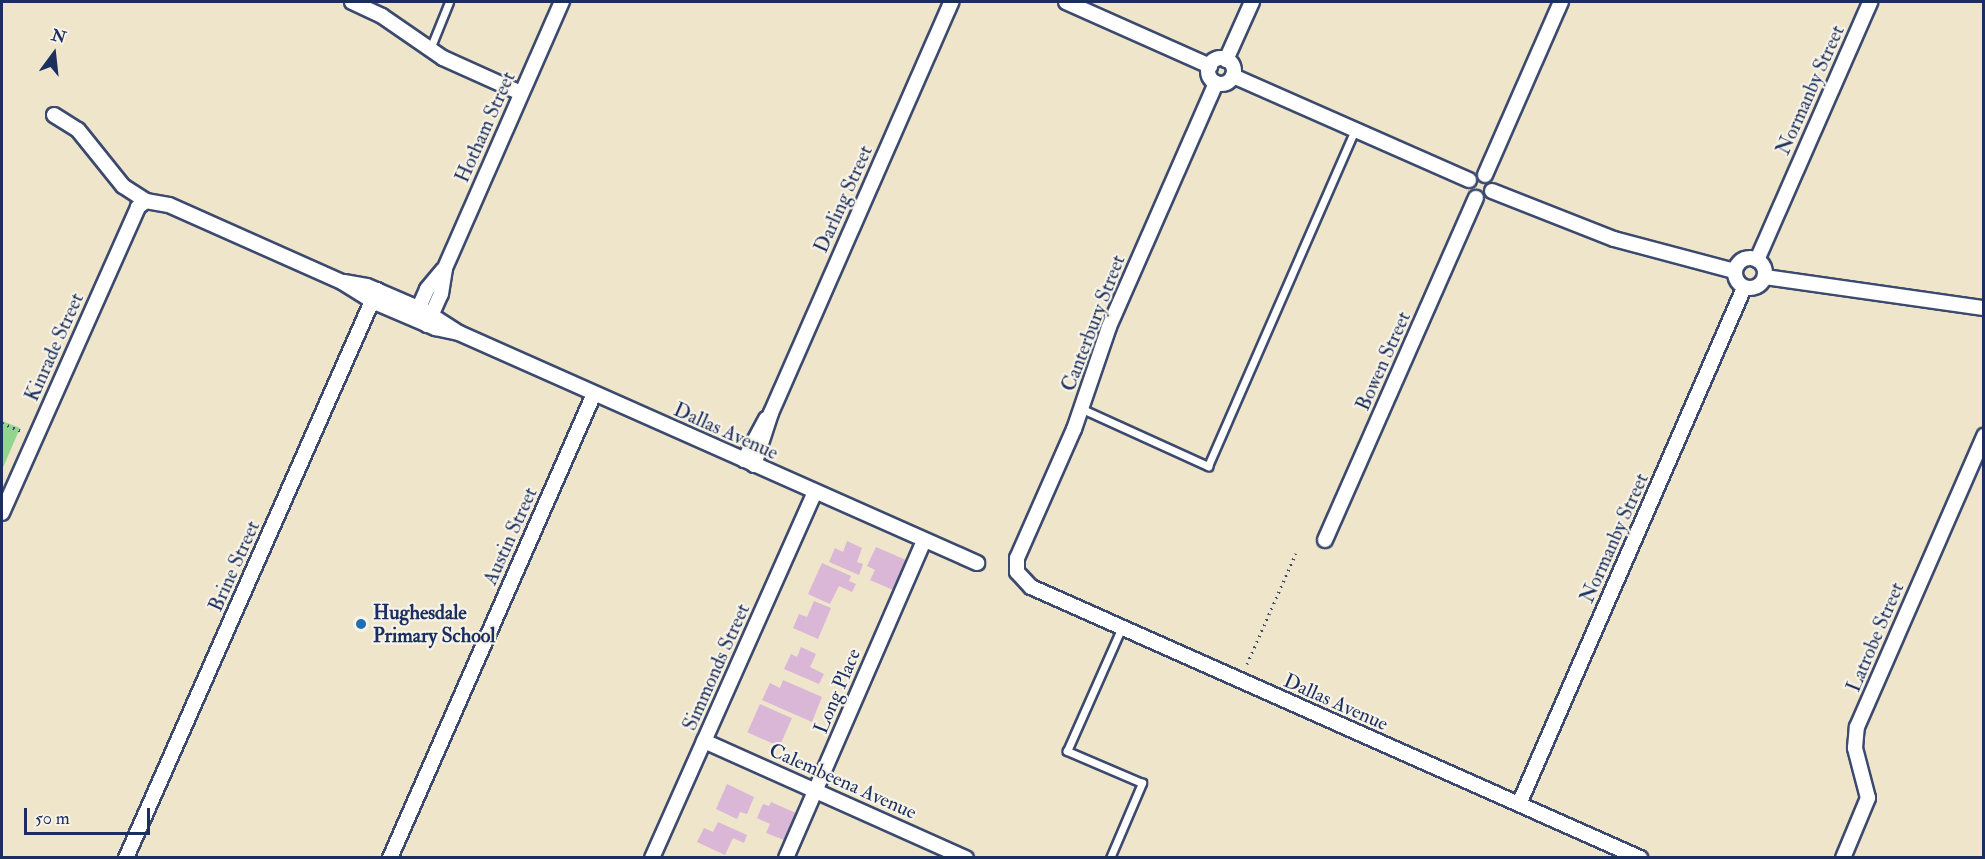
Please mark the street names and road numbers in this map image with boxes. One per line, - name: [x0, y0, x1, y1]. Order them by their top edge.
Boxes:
- street label: Normanby Street: [1771, 21, 1849, 159]
- street label: Hotham Street: [450, 68, 520, 186]
- street label: Darling Street: [809, 142, 877, 256]
- street label: Canterbury Street: [1056, 251, 1130, 395]
- street label: Kinrade Street: [19, 289, 89, 405]
- street label: Bowen Street: [1350, 308, 1416, 414]
- street label: Dallas Avenue: [670, 397, 782, 465]
- street label: Normanby Street: [1575, 469, 1653, 607]
- street label: Austin Street: [478, 483, 542, 589]
- street label: Brine Street: [203, 517, 265, 615]
- street label: Latrobe Street: [1841, 579, 1909, 695]
- street label: Simmonds Street: [677, 600, 755, 734]
- street label: Long Place: [808, 645, 866, 737]
- street label: Dallas Avenue: [1280, 668, 1392, 736]
- street label: Calembeena Avenue: [766, 738, 920, 824]

